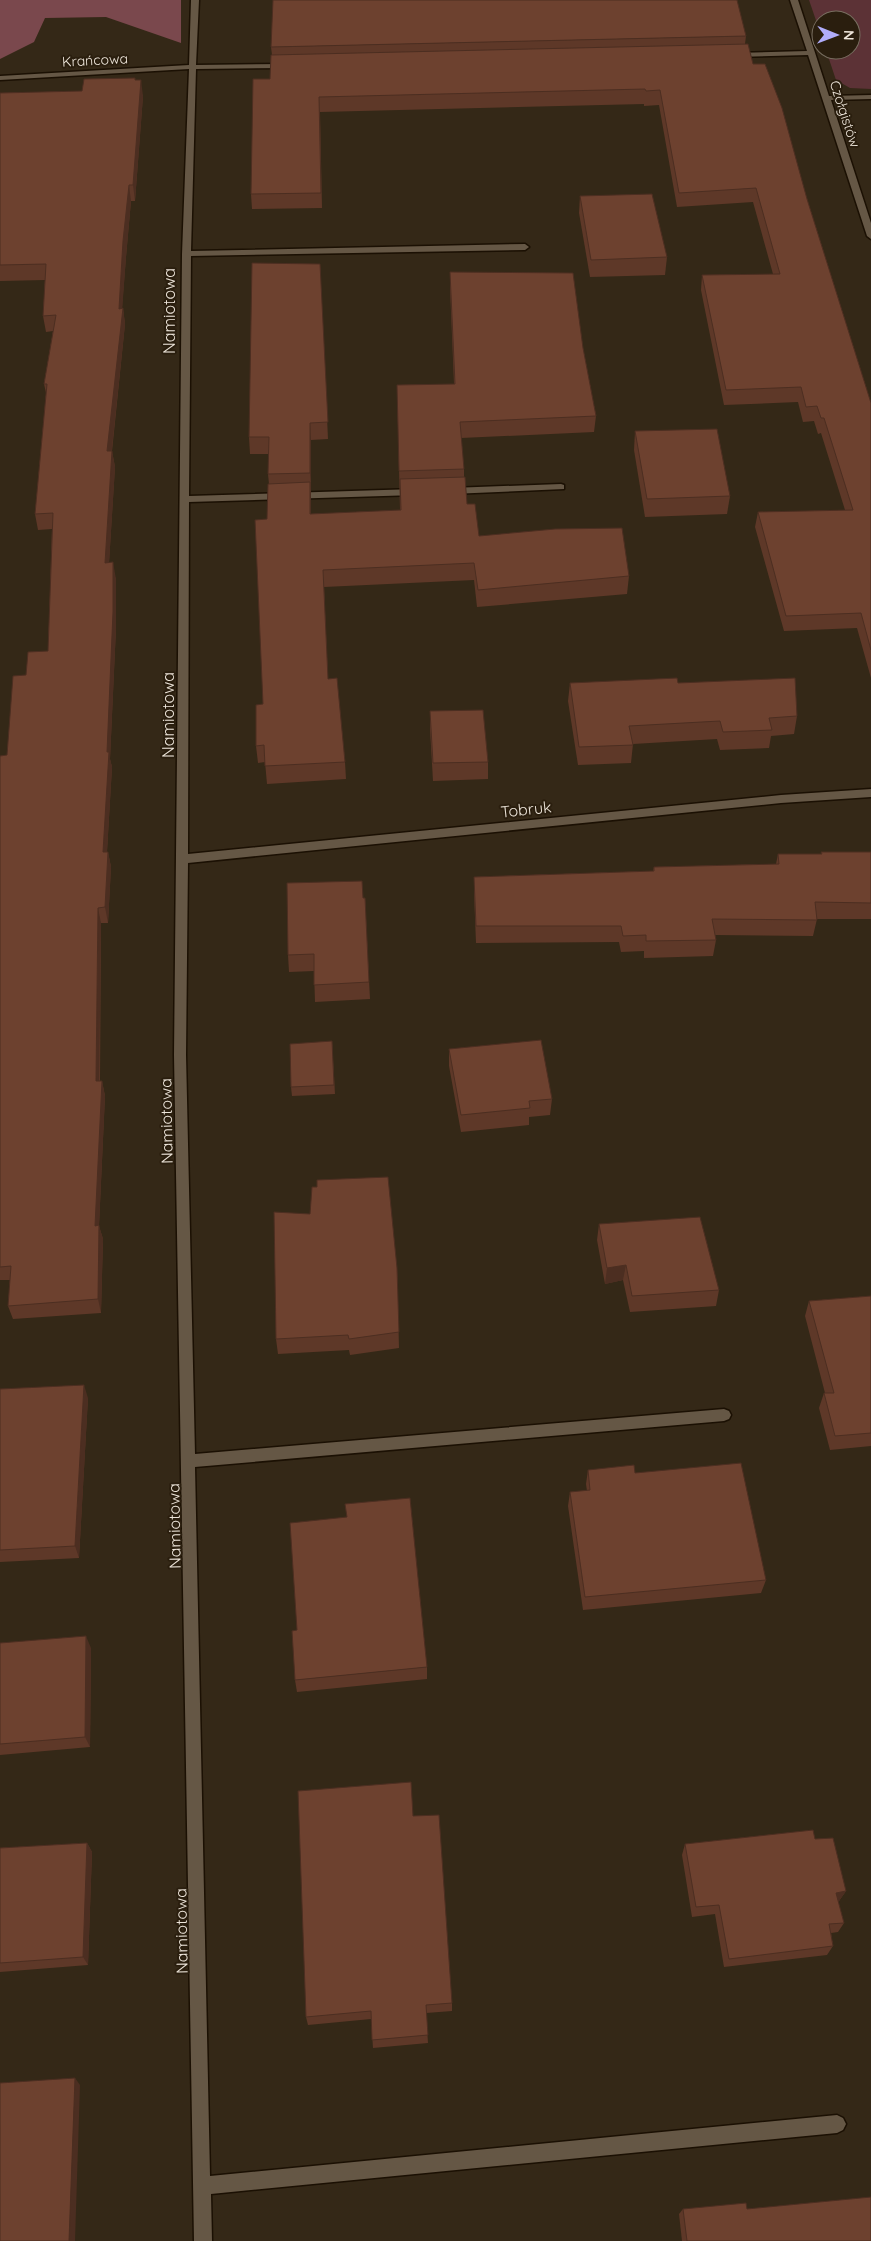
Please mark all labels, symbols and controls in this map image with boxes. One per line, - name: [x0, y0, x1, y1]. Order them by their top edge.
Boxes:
- north arrow: [811, 10, 861, 60]
- text: N: [840, 30, 858, 41]
- street label: Krańcowa: [62, 49, 128, 71]
- street label: Czołgistów: [826, 78, 864, 150]
- street label: Namiotowa: [159, 268, 179, 354]
- street label: Namiotowa: [158, 672, 178, 758]
- street label: Tobruk: [500, 796, 552, 822]
- street label: Namiotowa: [155, 1078, 177, 1164]
- street label: Namiotowa: [163, 1483, 185, 1569]
- street label: Namiotowa: [170, 1888, 192, 1974]

